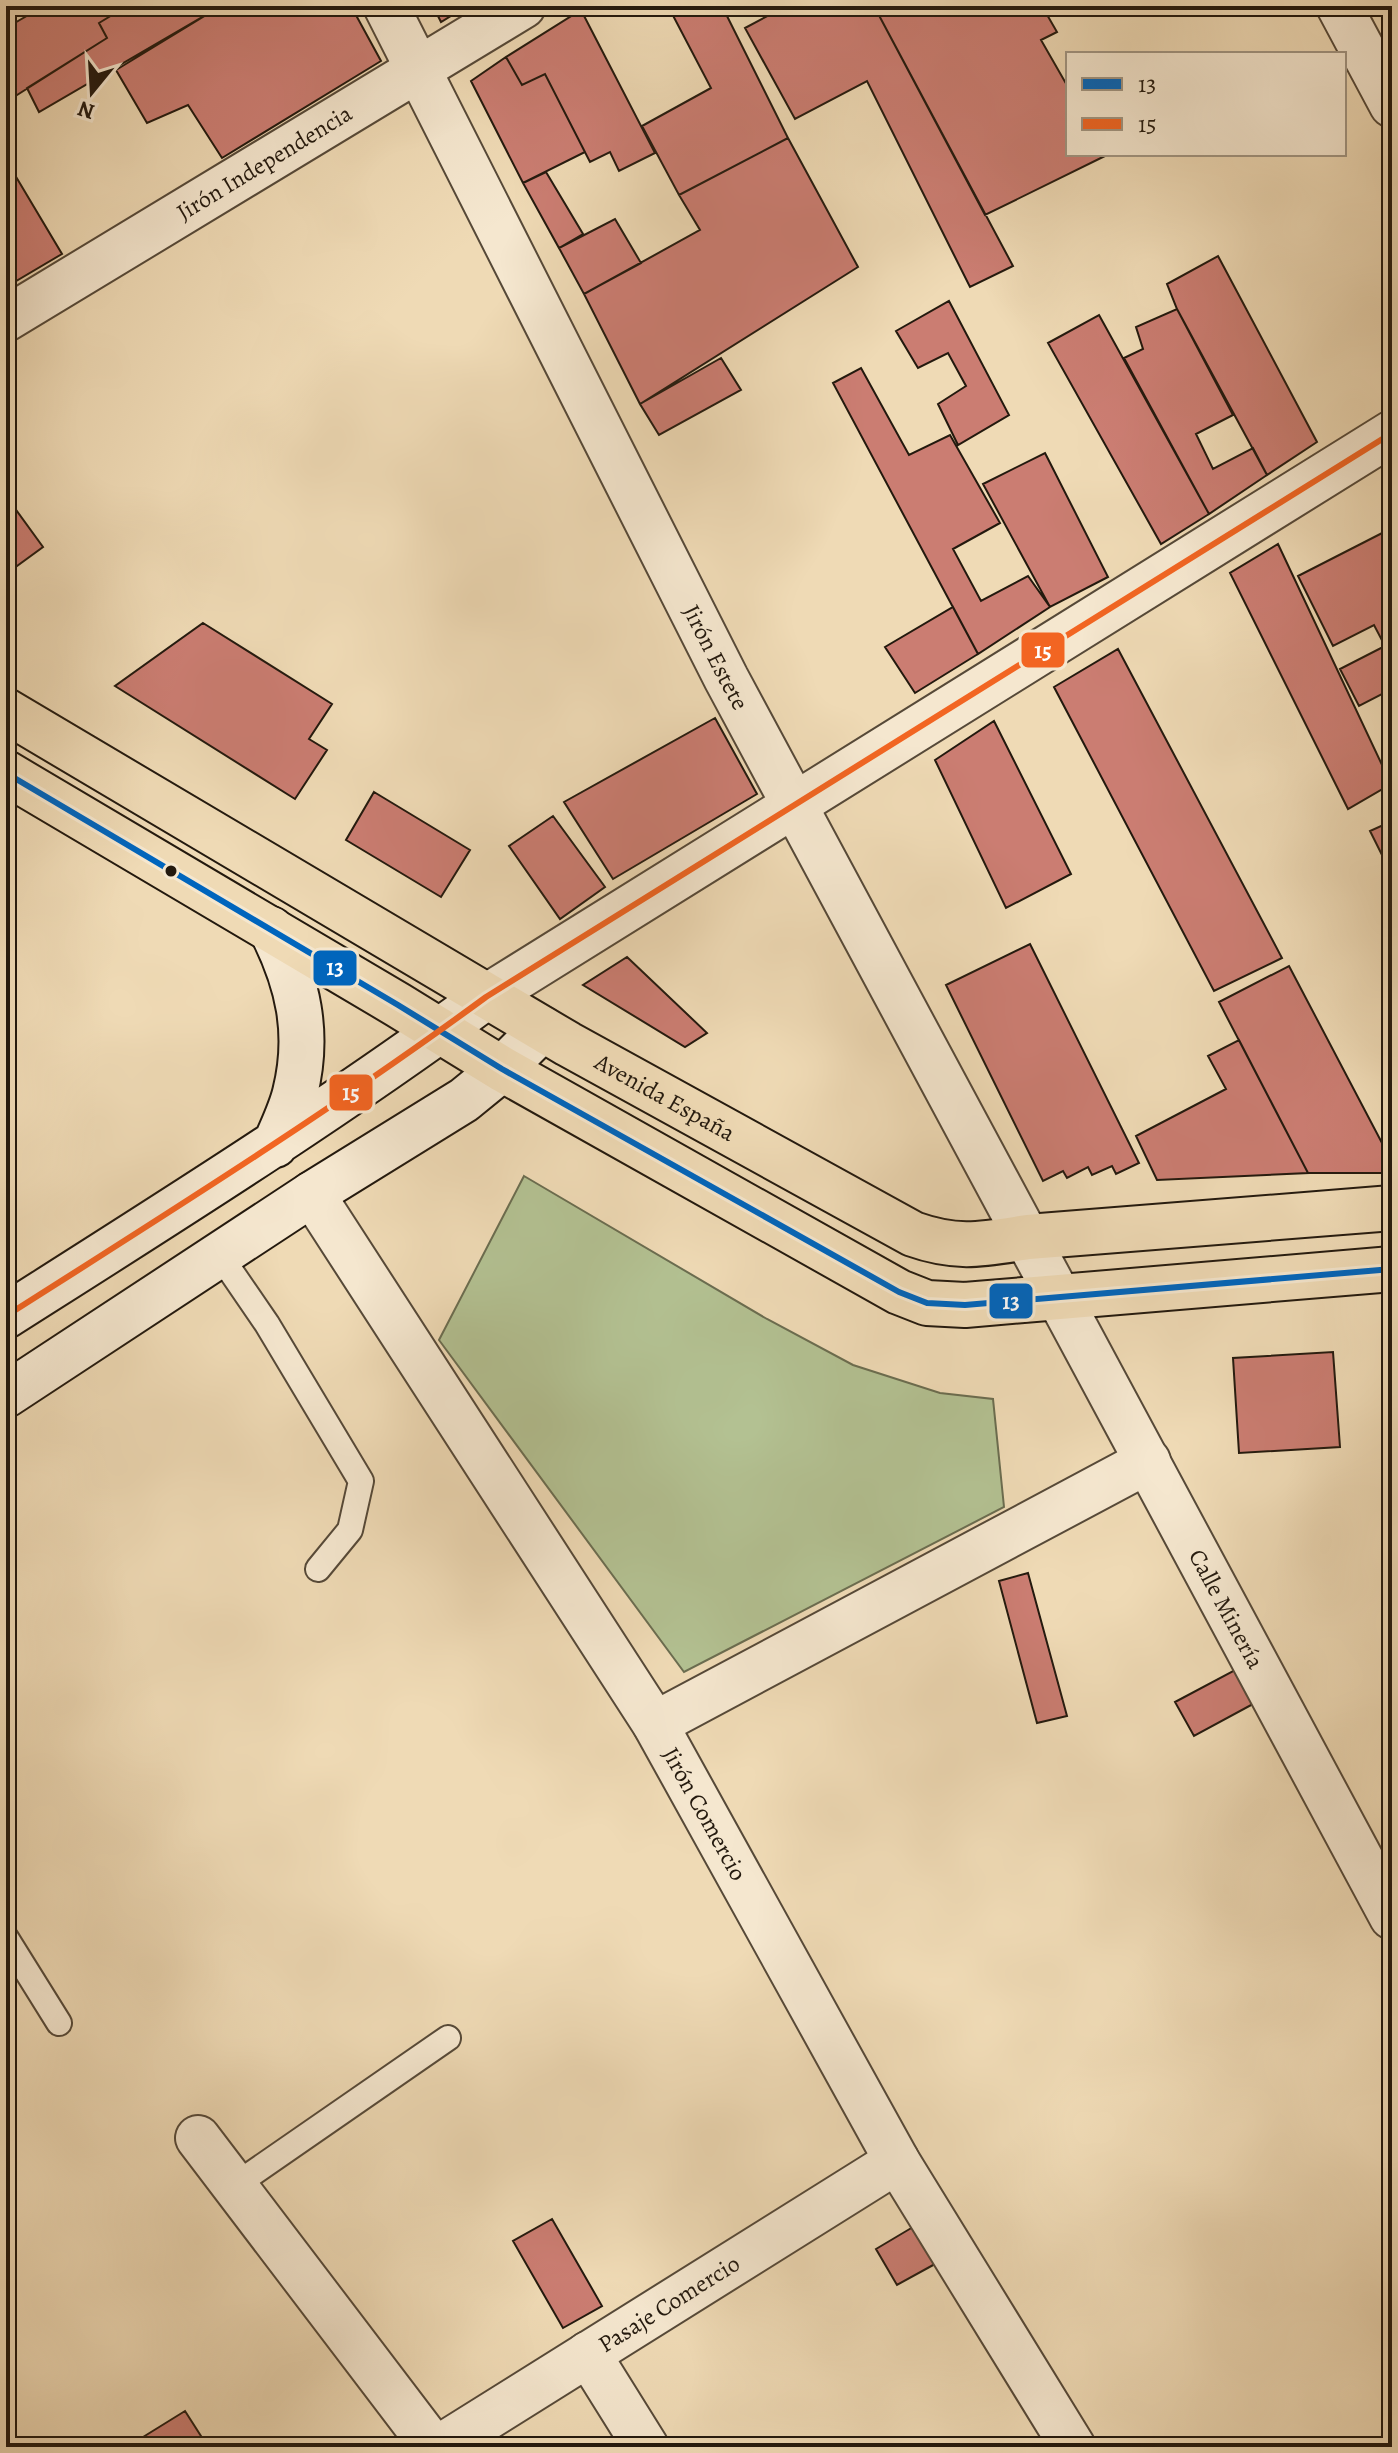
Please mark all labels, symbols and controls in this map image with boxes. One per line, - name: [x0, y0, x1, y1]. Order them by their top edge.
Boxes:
- north arrow: [52, 52, 132, 132]
- legend: [1066, 52, 1346, 156]
- text: 13: [1138, 68, 1156, 100]
- text: N: [74, 93, 98, 127]
- street label: Jirón Independencia: [171, 97, 359, 228]
- text: 15: [1138, 108, 1157, 140]
- street label: Jirón Estete: [676, 599, 756, 716]
- line badge: 15: [1020, 631, 1066, 669]
- text: 15: [1034, 636, 1052, 666]
- unlabelled marker: [163, 863, 179, 879]
- line badge: 13: [312, 949, 358, 987]
- text: 13: [326, 953, 344, 983]
- street label: Avenida España: [588, 1045, 742, 1149]
- line badge: 15: [328, 1073, 374, 1112]
- text: 15: [342, 1078, 360, 1108]
- line badge: 13: [988, 1282, 1034, 1320]
- text: 13: [1002, 1287, 1020, 1317]
- street label: Calle Minería: [1181, 1543, 1272, 1675]
- street label: Jirón Comercio: [655, 1741, 755, 1886]
- street label: Pasaje Comercio: [592, 2247, 746, 2360]

